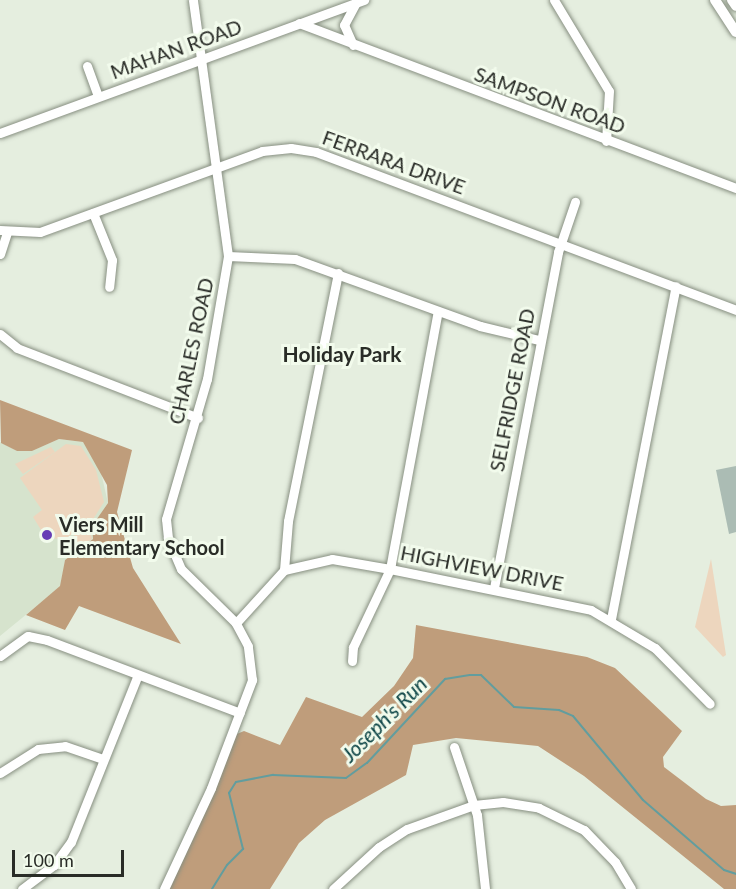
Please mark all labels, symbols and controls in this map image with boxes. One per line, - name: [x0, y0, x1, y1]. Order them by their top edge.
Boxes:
- street label: MAHAN ROAD: [107, 14, 245, 84]
- street label: SAMPSON ROAD: [471, 62, 629, 138]
- street label: FERRARA DRIVE: [319, 125, 469, 199]
- street label: CHARLES ROAD: [164, 276, 218, 426]
- street label: SELFRIDGE ROAD: [484, 307, 540, 473]
- district label: Holiday Park: [282, 341, 402, 367]
- place label: Viers Mill Elementary School: [59, 512, 225, 559]
- marker: Viers Mill Elementary School: [40, 528, 54, 542]
- street label: HIGHVIEW DRIVE: [398, 540, 566, 596]
- water label: Joseph's Run: [336, 671, 432, 767]
- scale bar: [15, 838, 128, 876]
- text: 100 m: [23, 849, 74, 871]

